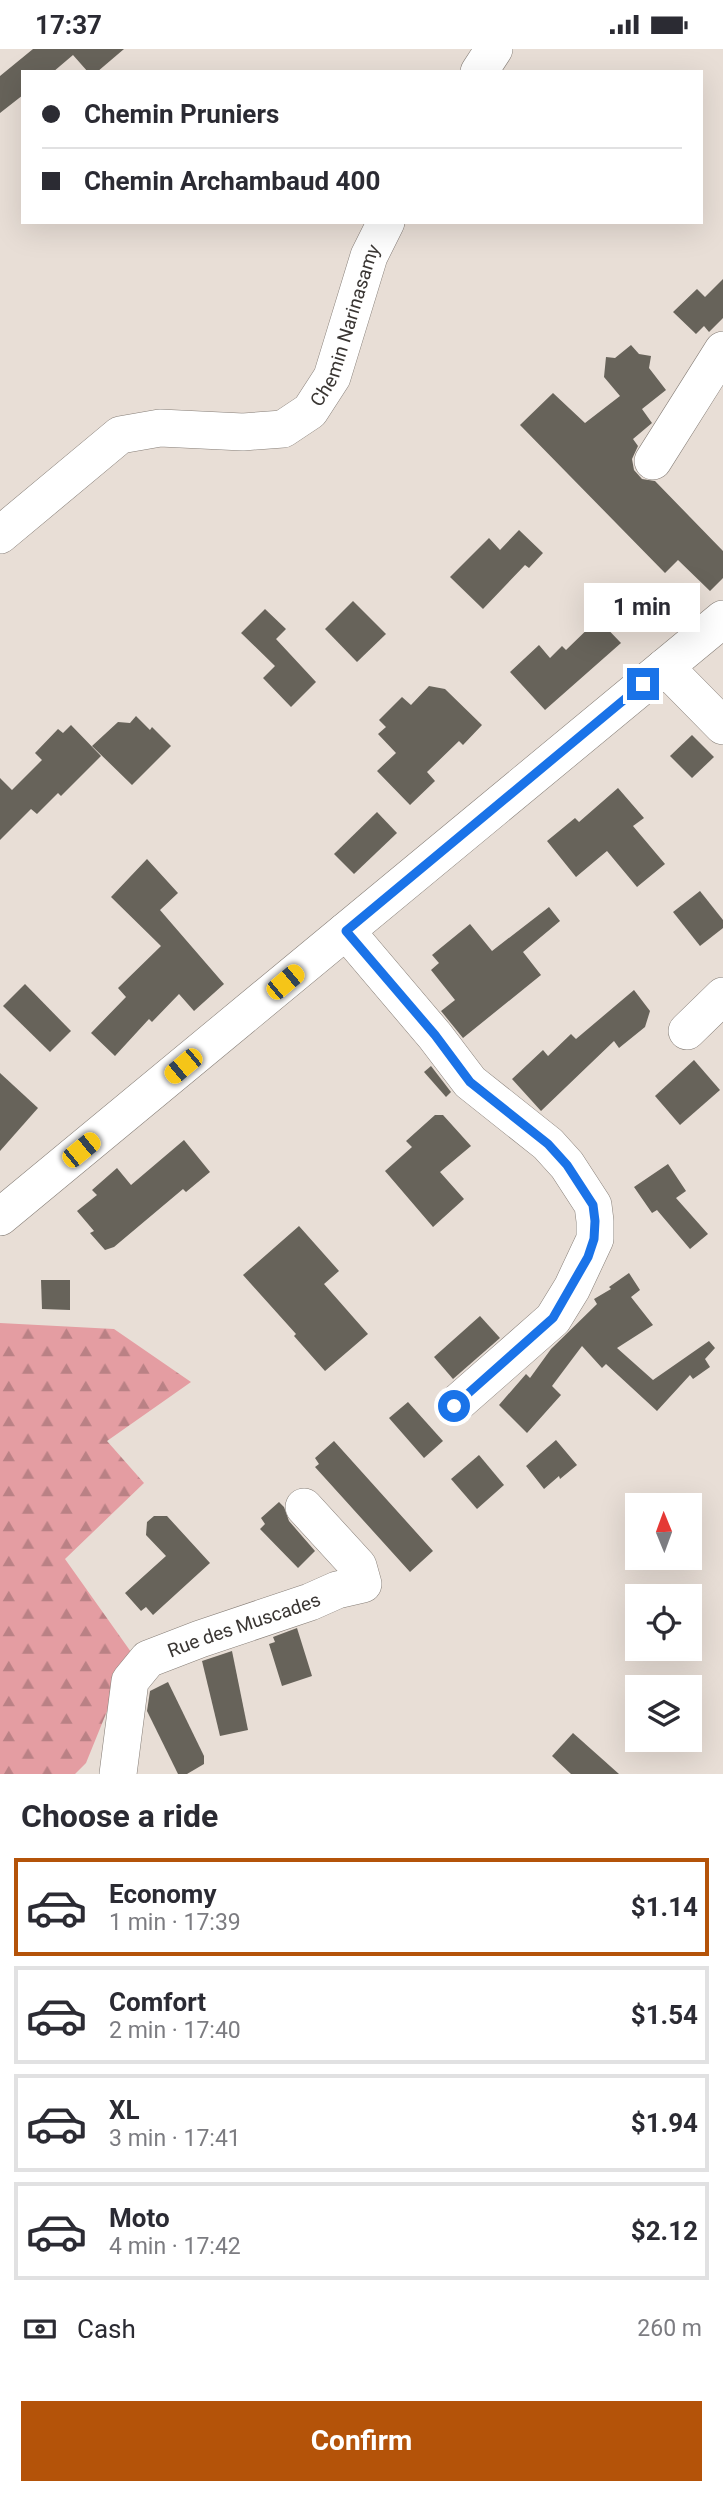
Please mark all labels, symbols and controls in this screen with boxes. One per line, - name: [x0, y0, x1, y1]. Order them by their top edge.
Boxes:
- text: 17:37: [35, 10, 102, 40]
- text: Chemin Pruniers: [84, 99, 279, 129]
- text: Chemin Archambaud 400: [84, 166, 380, 196]
- street label: Chemin Narinasamy: [305, 240, 385, 411]
- callout: 1 min: [585, 583, 701, 631]
- text: 1 min: [613, 594, 671, 621]
- route end: [627, 668, 659, 700]
- car: [263, 960, 308, 1004]
- car: [161, 1044, 206, 1088]
- car: [59, 1129, 104, 1171]
- route start: [438, 1390, 470, 1422]
- north arrow: [625, 1493, 702, 1570]
- map controls: [625, 1493, 702, 1752]
- button: locate: [625, 1584, 702, 1661]
- street label: Rue des Muscades: [164, 1588, 324, 1662]
- button: layers: [625, 1675, 702, 1752]
- text: Choose a ride: [21, 1797, 218, 1835]
- icon: car: [25, 1876, 88, 1939]
- text: Economy: [109, 1879, 216, 1909]
- text: $1.14: [631, 1892, 698, 1922]
- text: 1 min · 17:39: [109, 1909, 241, 1936]
- icon: car: [25, 1984, 88, 2047]
- text: Comfort: [109, 1987, 206, 2017]
- text: $1.54: [631, 2000, 698, 2030]
- text: 2 min · 17:40: [109, 2017, 241, 2044]
- icon: car: [25, 2092, 88, 2155]
- text: XL: [109, 2095, 140, 2125]
- text: $1.94: [631, 2108, 698, 2138]
- text: 3 min · 17:41: [109, 2125, 241, 2152]
- icon: car: [25, 2200, 88, 2263]
- text: Moto: [109, 2203, 170, 2233]
- text: $2.12: [631, 2216, 698, 2246]
- text: 4 min · 17:42: [109, 2233, 241, 2260]
- icon: cash: [21, 2310, 59, 2348]
- text: Cash: [77, 2314, 136, 2344]
- text: 260 m: [637, 2315, 702, 2342]
- button: Confirm: [21, 2401, 702, 2481]

